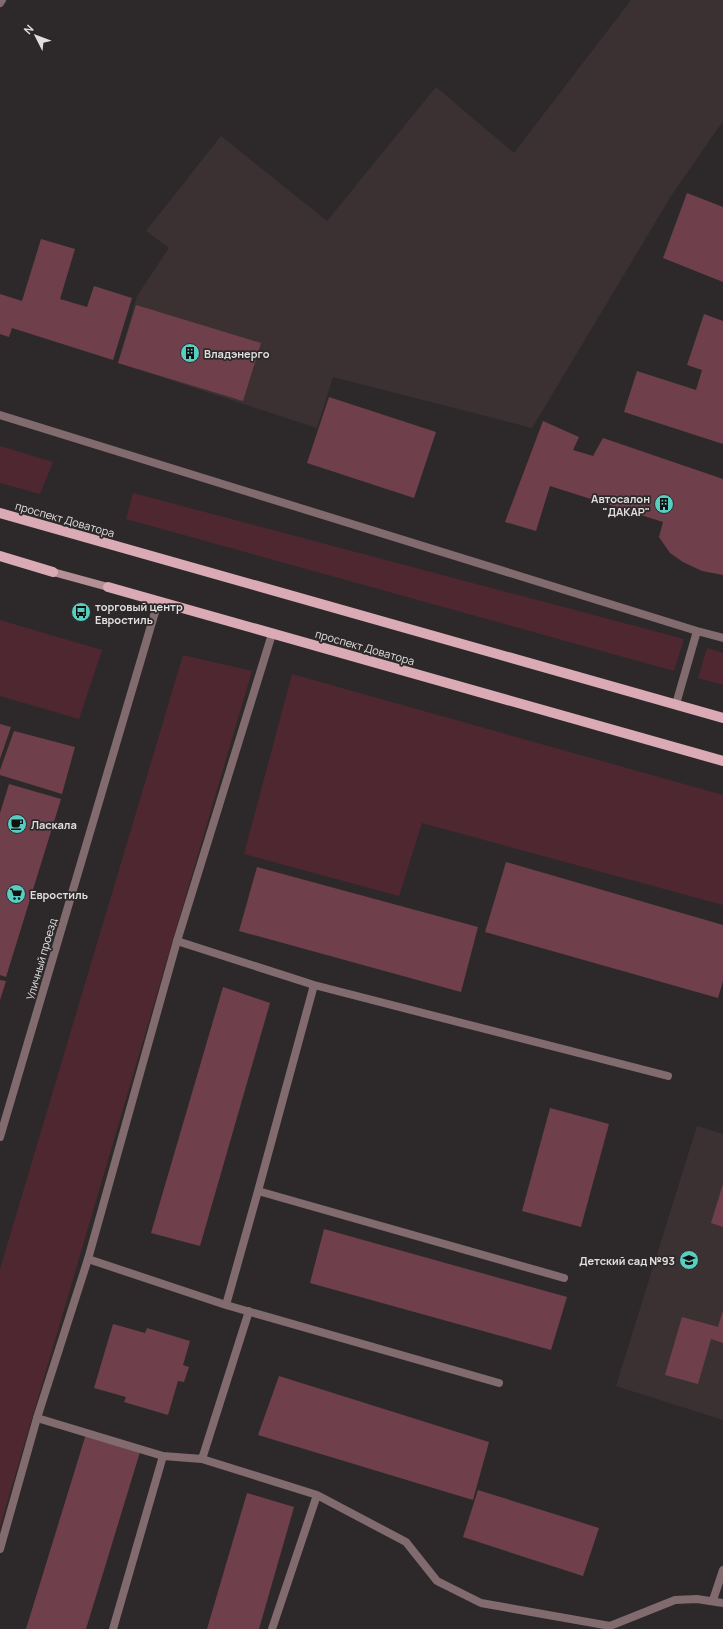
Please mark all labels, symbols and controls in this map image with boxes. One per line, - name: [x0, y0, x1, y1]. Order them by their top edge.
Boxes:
- north arrow: [16, 16, 56, 56]
- text: N: [20, 21, 36, 37]
- building icon: Владэнерго: [179, 342, 201, 364]
- place label: Владэнерго: [204, 346, 270, 361]
- place label: Автосалон "ДАКАР": [591, 491, 650, 519]
- building icon: Автосалон "ДАКАР": [653, 493, 675, 515]
- street label: проспект Доватора: [14, 498, 116, 540]
- place label: торговый центр Евростиль: [95, 599, 183, 627]
- bus stop icon: торговый центр Евростиль: [70, 601, 92, 623]
- street label: проспект Доватора: [314, 626, 416, 668]
- cafe icon: Ласкала: [6, 813, 28, 835]
- place label: Ласкала: [31, 817, 77, 832]
- supermarket icon: Евростиль: [5, 883, 27, 905]
- place label: Евростиль: [30, 887, 88, 902]
- street label: Уличный проезд: [22, 916, 60, 1002]
- school or university icon: Детский сад №93: [678, 1249, 700, 1271]
- place label: Детский сад №93: [579, 1253, 675, 1268]

